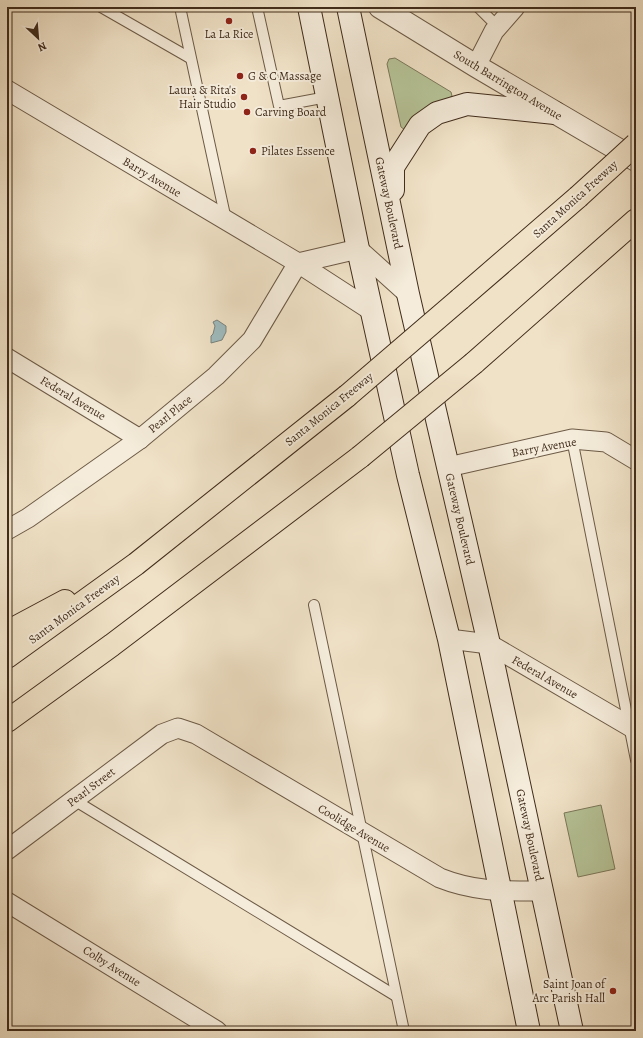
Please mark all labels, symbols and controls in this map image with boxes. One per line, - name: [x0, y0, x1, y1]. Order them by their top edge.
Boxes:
- marker: La La Rice: [224, 16, 234, 26]
- north arrow: [18, 18, 58, 58]
- place label: La La Rice: [205, 26, 253, 42]
- text: N: [35, 38, 49, 55]
- street label: South Barrington Avenue: [451, 46, 565, 124]
- place label: G & C Massage: [248, 68, 321, 84]
- marker: G & C Massage: [235, 71, 245, 81]
- place label: Laura & Rita's Hair Studio: [168, 82, 236, 112]
- marker: Laura & Rita's Hair Studio: [239, 92, 249, 102]
- place label: Carving Board: [255, 104, 327, 120]
- marker: Carving Board: [242, 107, 252, 117]
- place label: Pilates Essence: [261, 143, 335, 159]
- marker: Pilates Essence: [248, 146, 258, 156]
- street label: Barry Avenue: [120, 153, 184, 201]
- street label: Gateway Boulevard: [371, 156, 407, 251]
- street label: Santa Monica Freeway: [529, 156, 621, 241]
- street label: Santa Monica Freeway: [282, 368, 377, 450]
- street label: Federal Avenue: [37, 372, 109, 424]
- street label: Pearl Place: [145, 391, 195, 437]
- street label: Barry Avenue: [510, 433, 578, 461]
- street label: Gateway Boulevard: [442, 472, 478, 567]
- street label: Santa Monica Freeway: [25, 570, 123, 648]
- street label: Federal Avenue: [509, 652, 581, 702]
- street label: Pearl Street: [64, 764, 118, 810]
- street label: Gateway Boulevard: [512, 788, 548, 883]
- street label: Coolidge Avenue: [315, 800, 393, 856]
- street label: Colby Avenue: [80, 942, 144, 990]
- place label: Saint Joan of Arc Parish Hall: [531, 976, 607, 1006]
- marker: Saint Joan of Arc Parish Hall: [608, 986, 618, 996]

